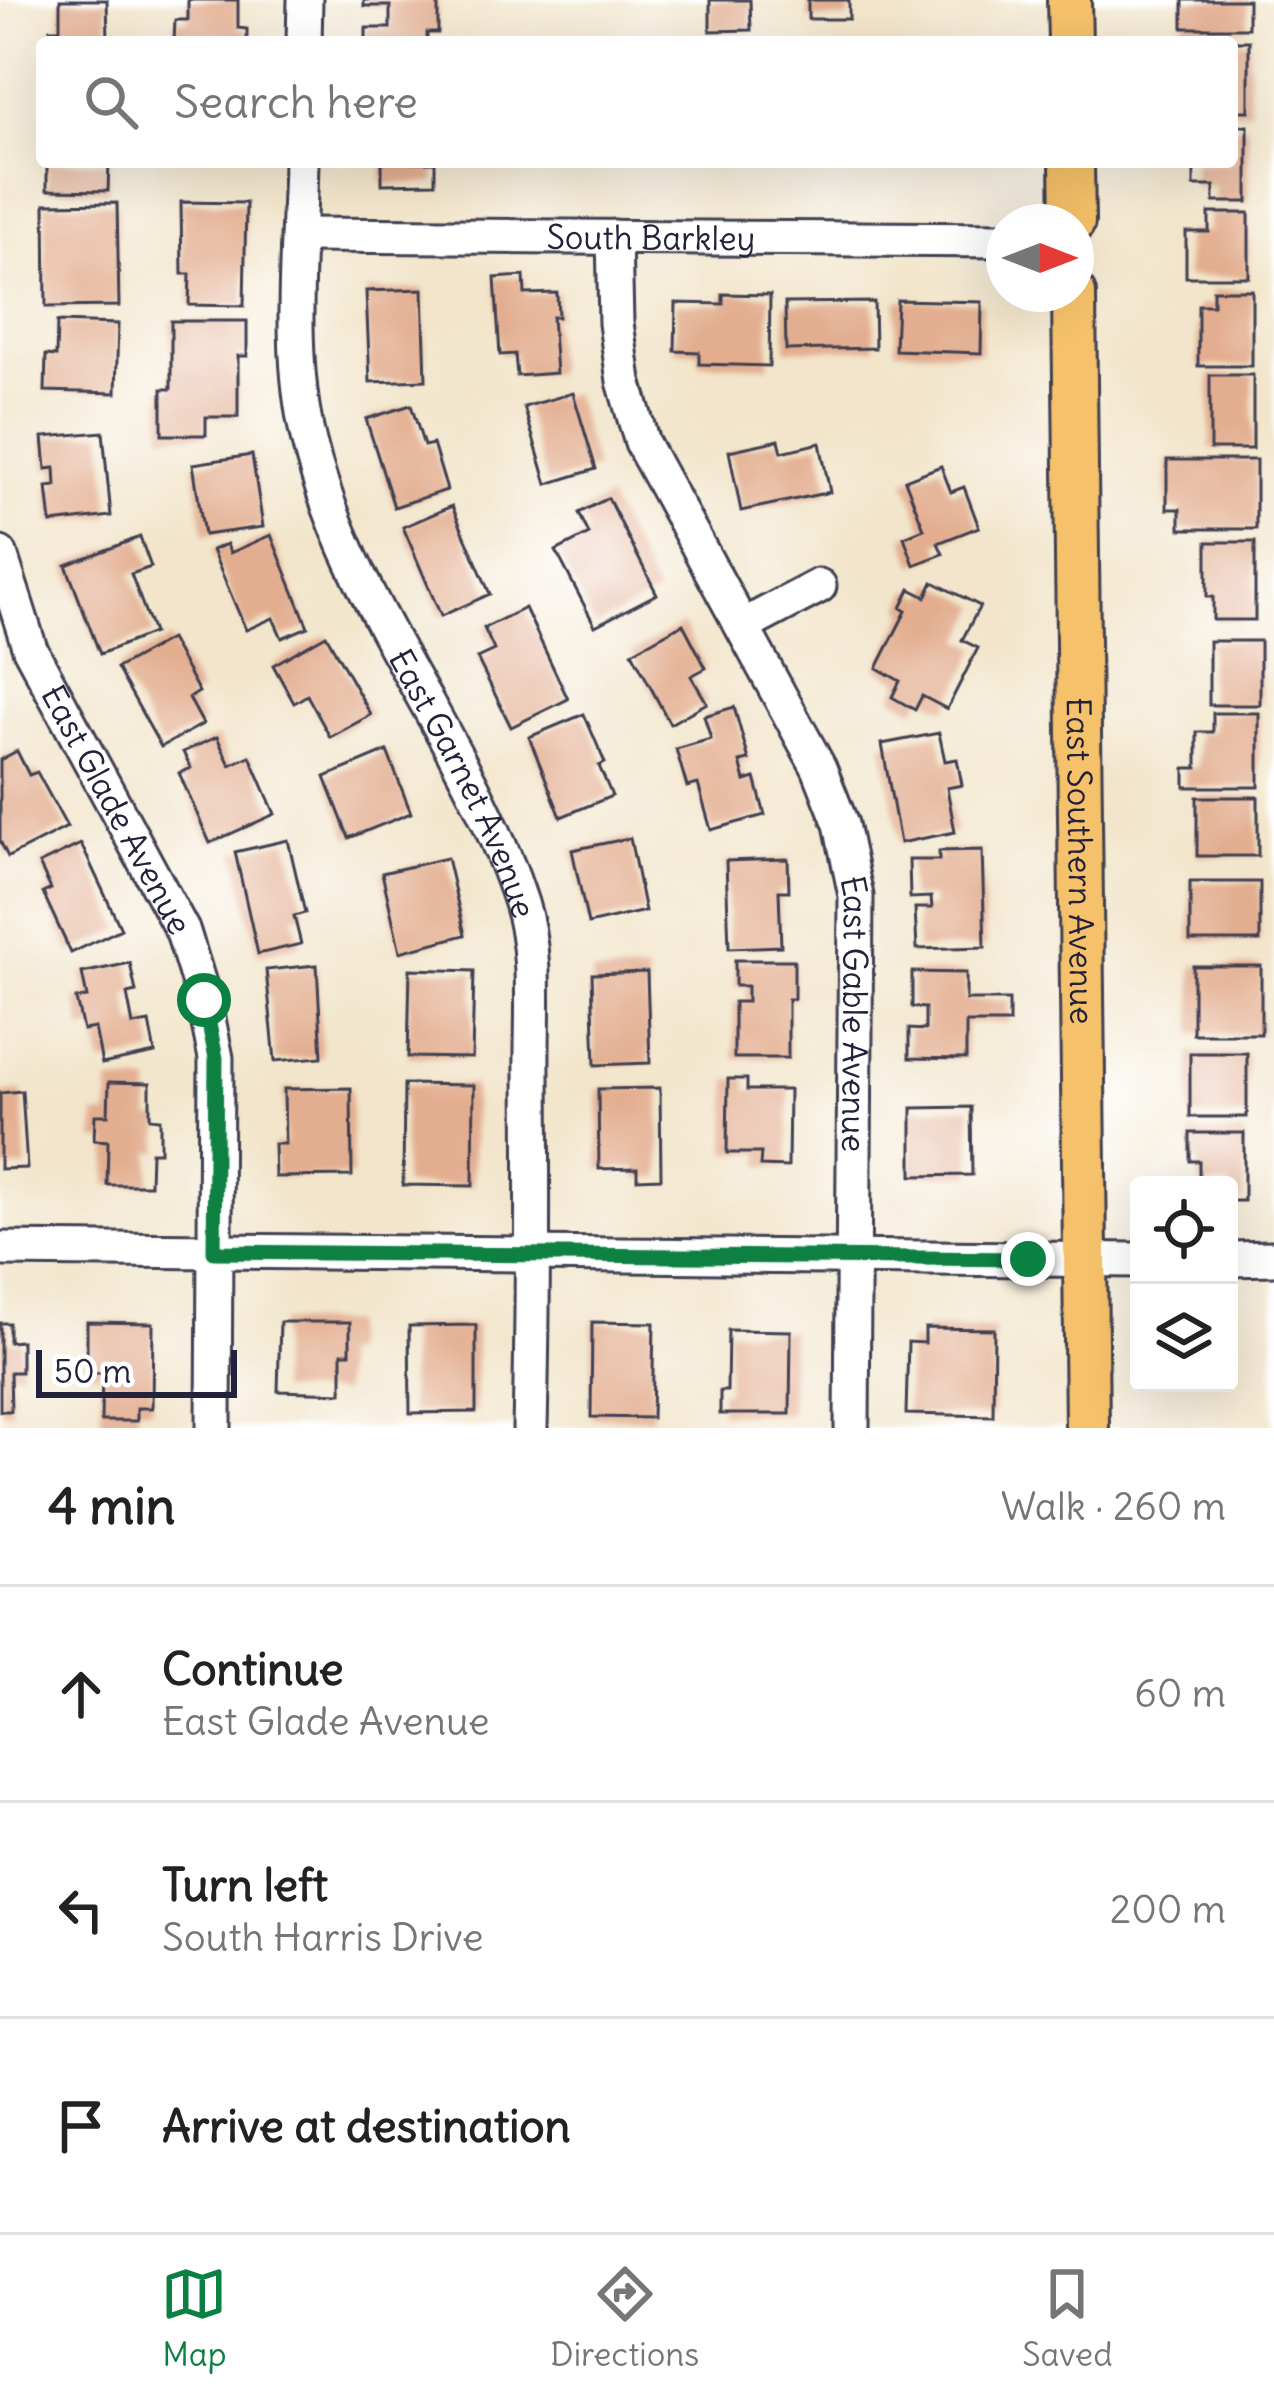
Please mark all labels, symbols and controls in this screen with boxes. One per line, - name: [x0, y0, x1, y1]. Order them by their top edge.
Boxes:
- search box: [36, 36, 1238, 168]
- icon: search: [78, 69, 144, 135]
- text: Search here: [174, 74, 418, 130]
- north arrow: [986, 204, 1094, 312]
- street label: South Barkley: [546, 216, 756, 259]
- street label: East Garnet Avenue: [380, 642, 545, 923]
- street label: East Glade Avenue: [32, 677, 201, 941]
- street label: East Southern Avenue: [1058, 697, 1103, 1025]
- street label: East Gable Avenue: [831, 872, 877, 1152]
- route start: [177, 973, 231, 1027]
- map controls: [1130, 1176, 1238, 1392]
- button: locate: [1130, 1176, 1238, 1284]
- route end: [1001, 1232, 1055, 1286]
- button: layers: [1130, 1284, 1238, 1392]
- scale bar: [36, 1344, 237, 1397]
- text: 50 m: [54, 1350, 131, 1392]
- text: 4 min: [48, 1474, 175, 1538]
- text: Walk · 260 m: [1001, 1482, 1226, 1531]
- text: Continue: [162, 1641, 344, 1697]
- icon: ahead: [48, 1661, 114, 1727]
- text: 60 m: [1134, 1669, 1226, 1718]
- text: East Glade Avenue: [162, 1697, 490, 1746]
- text: Turn left: [162, 1857, 328, 1913]
- icon: left: [48, 1877, 114, 1943]
- text: 200 m: [1110, 1885, 1226, 1934]
- text: South Harris Drive: [162, 1913, 483, 1962]
- icon: arrive: [48, 2093, 114, 2159]
- text: Arrive at destination: [162, 2098, 571, 2154]
- tab: Map: [161, 2261, 227, 2375]
- tab: Directions: [550, 2261, 699, 2375]
- tab: Saved: [1022, 2261, 1113, 2375]

